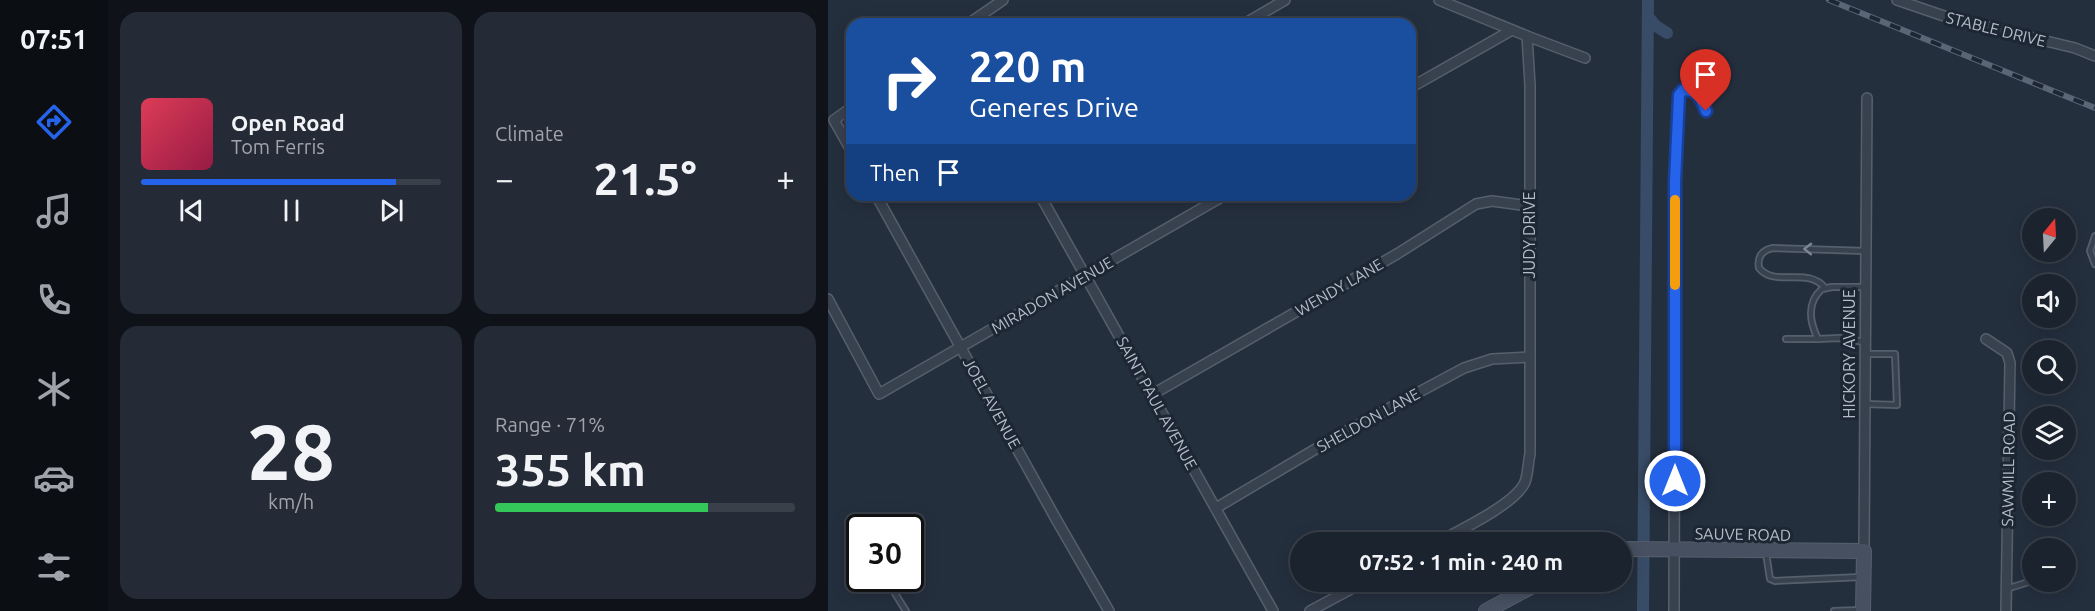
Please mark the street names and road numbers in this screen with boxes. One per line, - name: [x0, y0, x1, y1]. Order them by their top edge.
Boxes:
- street label: STABLE DRIVE: [1944, 8, 2048, 50]
- street label: JUDY DRIVE: [1520, 191, 1538, 279]
- street label: MIRADON AVENUE: [988, 253, 1116, 337]
- street label: WENDY LANE: [1292, 255, 1386, 319]
- street label: HICKORY AVENUE: [1840, 289, 1858, 419]
- street label: SAINT PAUL AVENUE: [1113, 334, 1201, 472]
- street label: JOEL AVENUE: [960, 354, 1024, 452]
- street label: SHELDON LANE: [1313, 384, 1423, 456]
- street label: SAWMILL ROAD: [1998, 411, 2018, 527]
- street label: SAUVE ROAD: [1695, 524, 1791, 544]

